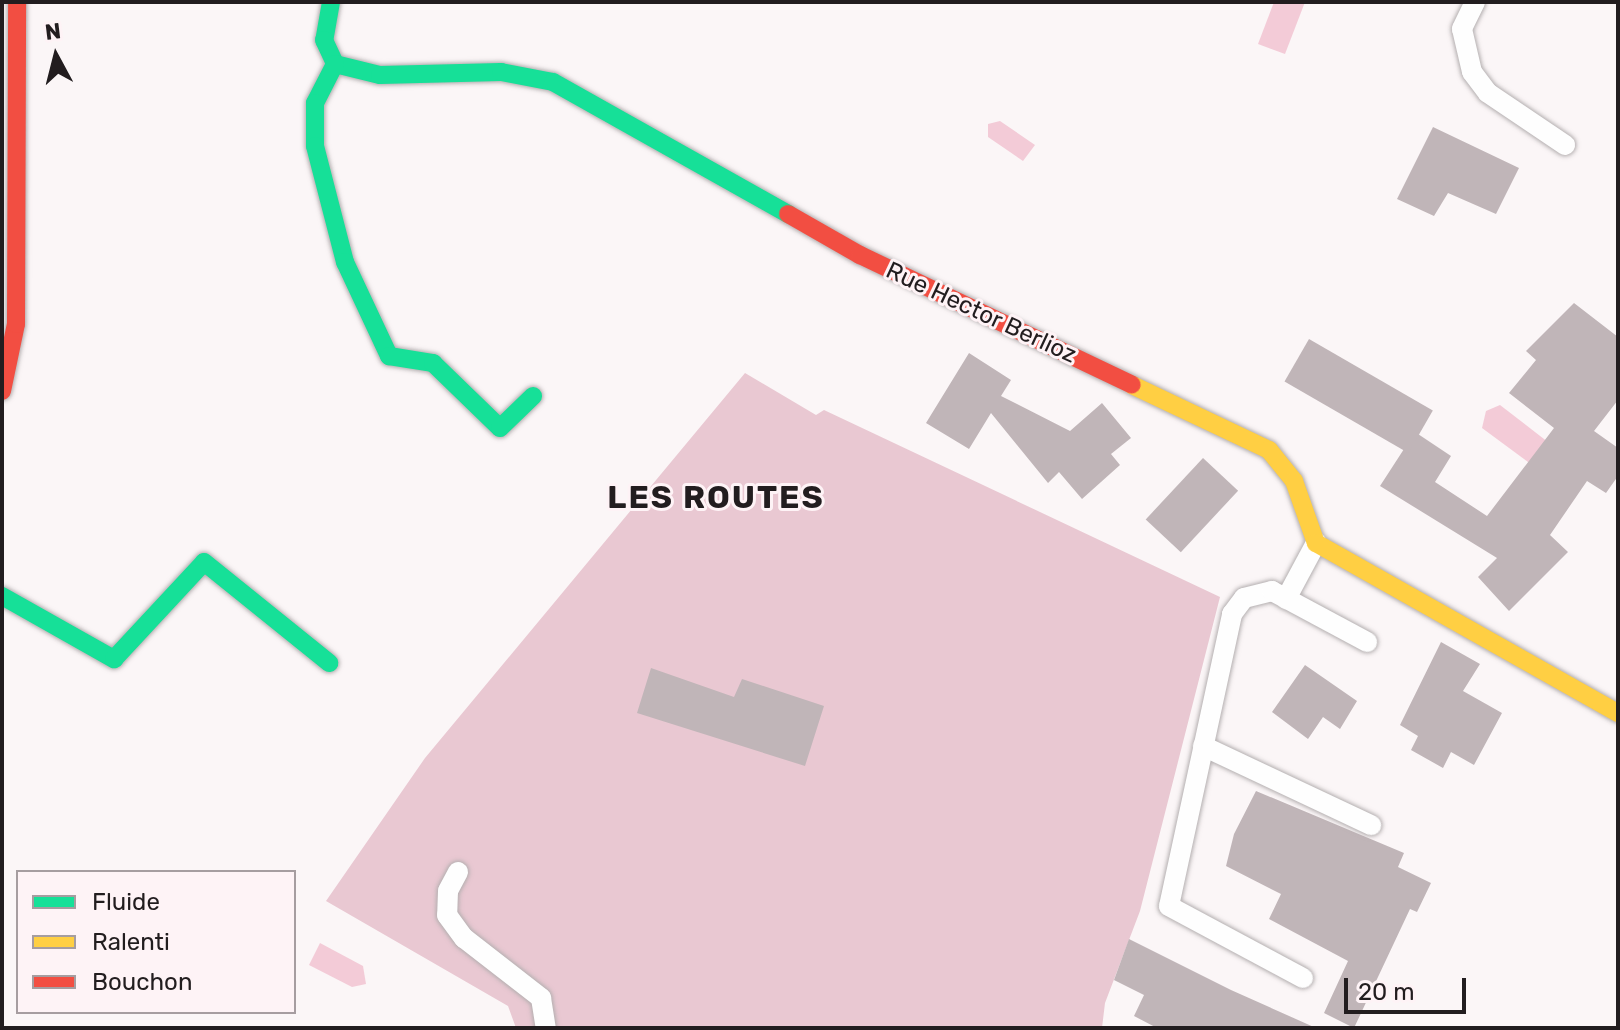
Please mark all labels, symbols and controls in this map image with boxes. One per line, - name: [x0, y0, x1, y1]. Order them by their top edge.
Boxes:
- north arrow: [16, 16, 96, 96]
- text: N: [44, 17, 63, 46]
- street label: Rue Hector Berlioz: [881, 256, 1081, 370]
- district label: LES ROUTES: [607, 478, 825, 516]
- legend: [16, 870, 296, 1014]
- text: Fluide: [92, 888, 160, 916]
- text: Ralenti: [92, 928, 170, 956]
- scale bar: [1348, 962, 1470, 1012]
- text: Bouchon: [92, 968, 192, 996]
- text: 20 m: [1358, 978, 1415, 1006]

